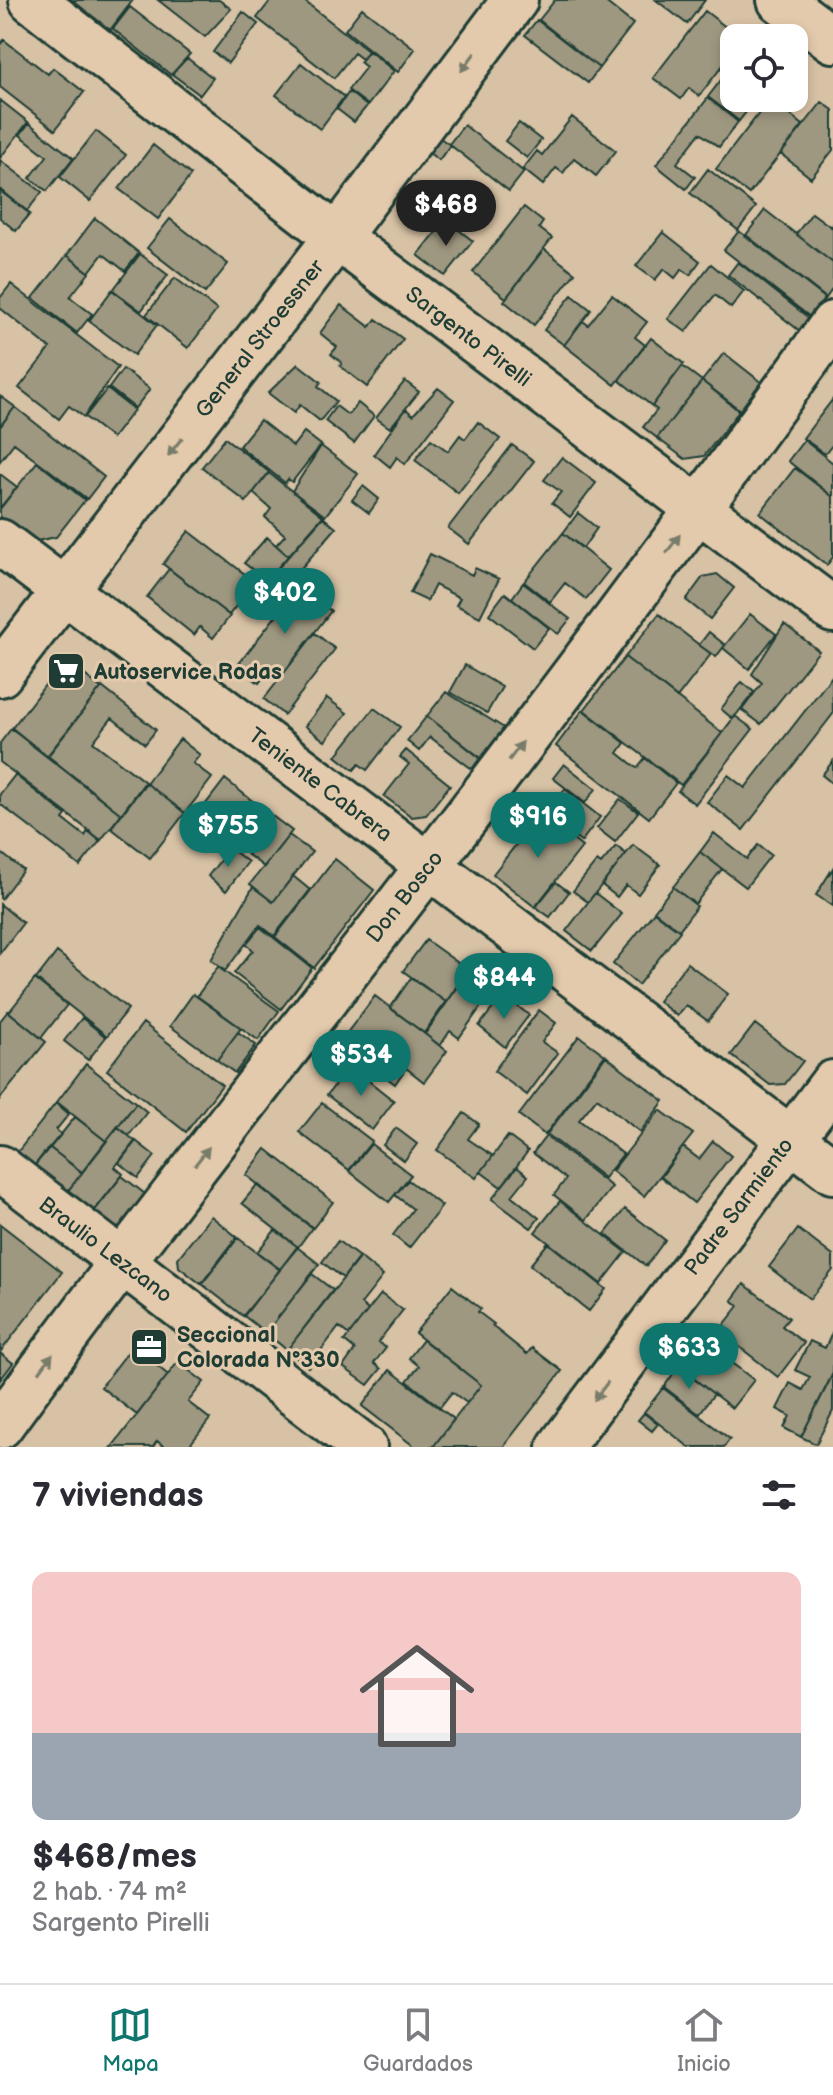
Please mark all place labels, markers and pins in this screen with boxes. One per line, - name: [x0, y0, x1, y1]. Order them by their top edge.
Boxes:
- pin: $468: [399, 180, 493, 248]
- pin: $402: [238, 568, 332, 636]
- supermarket icon: Autoservice Rodas: [45, 650, 87, 692]
- place label: Autoservice Rodas: [93, 659, 282, 686]
- pin: $916: [491, 792, 585, 860]
- pin: $755: [181, 801, 275, 869]
- pin: $844: [457, 953, 551, 1021]
- pin: $534: [314, 1030, 408, 1098]
- place label: Seccional Colorada N°330: [177, 1322, 340, 1374]
- pin: $633: [642, 1323, 736, 1391]
- office icon: Seccional Colorada N°330: [128, 1326, 170, 1368]

